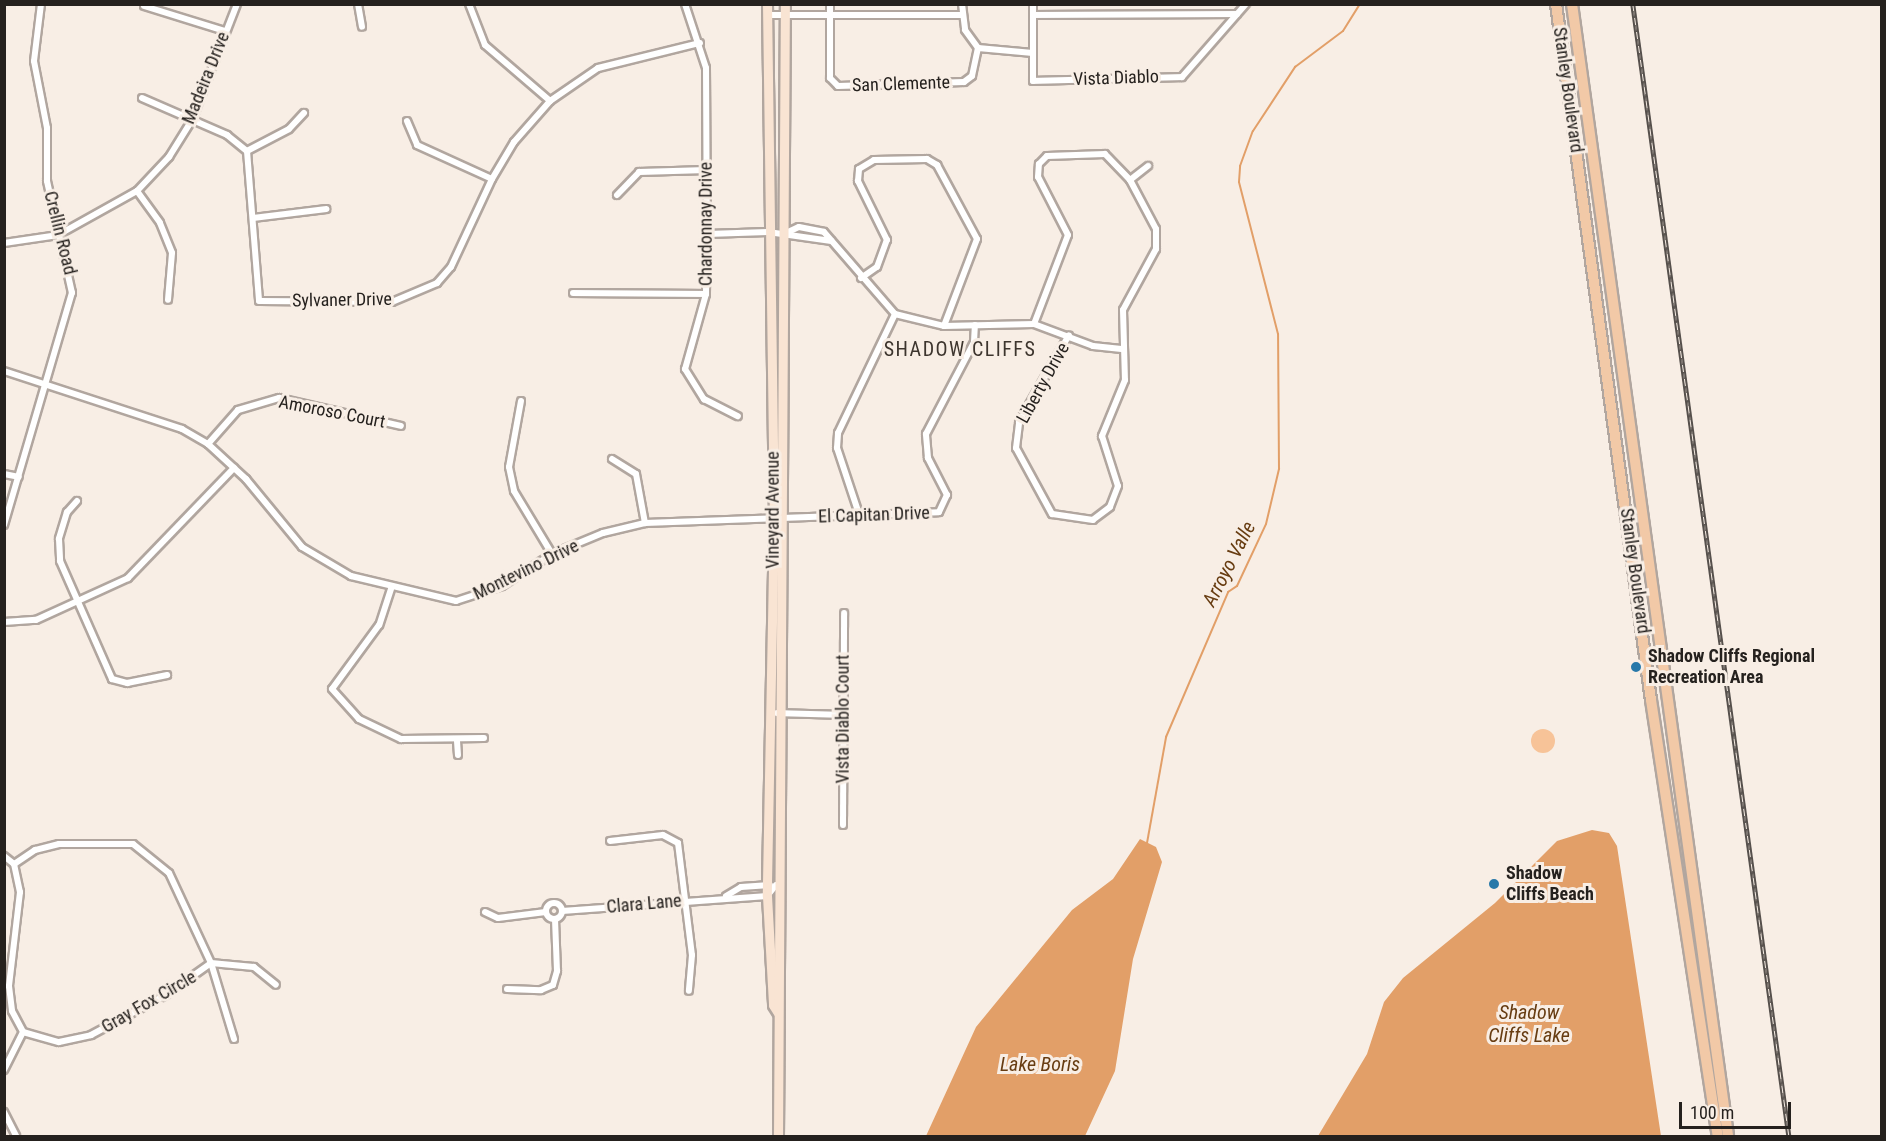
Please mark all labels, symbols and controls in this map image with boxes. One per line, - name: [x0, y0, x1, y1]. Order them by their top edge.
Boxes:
- street label: Stanley Boulevard: [1548, 26, 1588, 154]
- street label: Madeira Drive: [178, 29, 234, 127]
- street label: Vista Diablo: [1073, 66, 1159, 90]
- street label: San Clemente: [852, 71, 950, 97]
- street label: Chardonnay Drive: [695, 162, 717, 286]
- street label: Crellin Road: [39, 189, 81, 277]
- street label: Sylvaner Drive: [292, 288, 392, 312]
- district label: SHADOW CLIFFS: [884, 337, 1036, 361]
- street label: Liberty Drive: [1012, 339, 1074, 427]
- street label: Amoroso Court: [277, 391, 387, 433]
- street label: Vineyard Avenue: [762, 451, 784, 569]
- street label: El Capitan Drive: [818, 502, 930, 528]
- street label: Stanley Boulevard: [1615, 507, 1655, 635]
- water label: Arroyo Valle: [1197, 517, 1261, 611]
- street label: Montevino Drive: [470, 535, 582, 605]
- place label: Shadow Cliffs Regional Recreation Area: [1648, 646, 1815, 688]
- street label: Vista Diablo Court: [832, 655, 854, 783]
- marker: Shadow Cliffs Regional Recreation Area: [1629, 660, 1643, 674]
- place label: Shadow Cliffs Beach: [1506, 863, 1594, 906]
- marker: Shadow Cliffs Beach: [1487, 877, 1501, 891]
- street label: Clara Lane: [606, 890, 682, 918]
- street label: Gray Fox Circle: [98, 966, 200, 1038]
- water label: Shadow Cliffs Lake: [1488, 1000, 1570, 1047]
- water label: Lake Boris: [1000, 1052, 1080, 1076]
- scale bar: [1682, 1090, 1794, 1128]
- text: 100 m: [1690, 1102, 1734, 1123]

